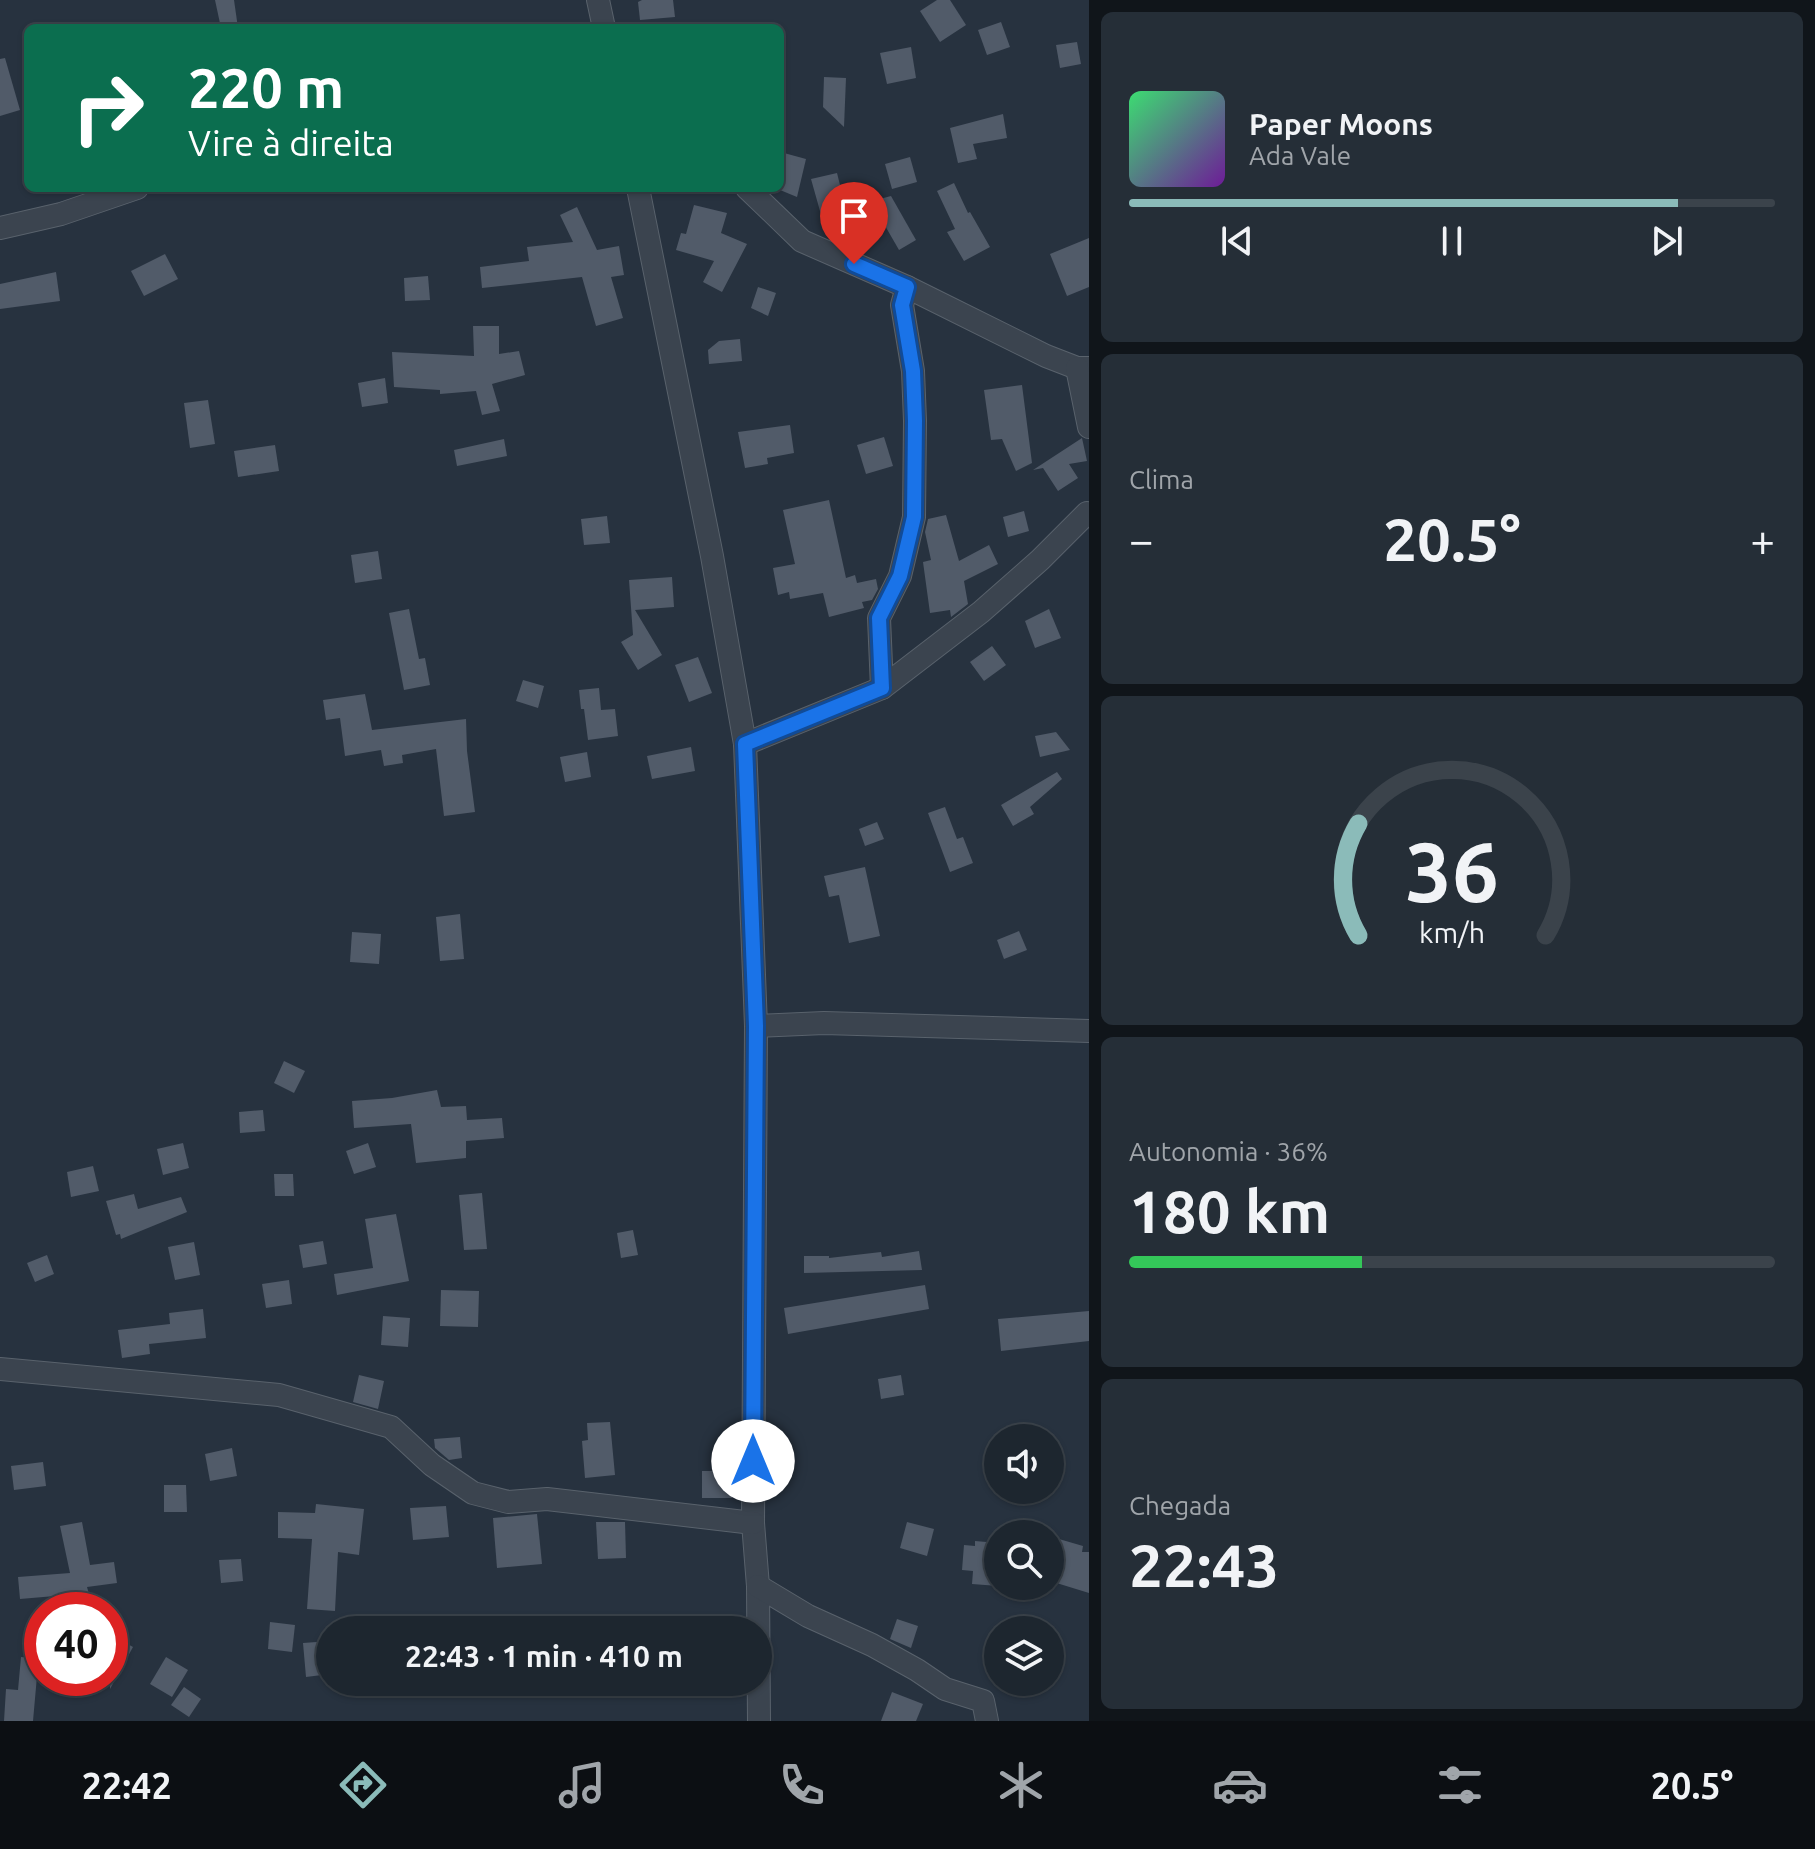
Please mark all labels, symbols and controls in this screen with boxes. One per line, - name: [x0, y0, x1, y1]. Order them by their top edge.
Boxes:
- icon: right: [56, 56, 160, 160]
- text: 220 m: [188, 56, 344, 119]
- text: Paper Moons: [1249, 107, 1433, 141]
- text: Vire à direita: [188, 122, 394, 163]
- text: Ada Vale: [1249, 141, 1351, 170]
- pin: [820, 182, 888, 264]
- icon: arrive: [832, 194, 876, 238]
- icon: previous: [1215, 219, 1259, 263]
- icon: pause: [1430, 219, 1474, 263]
- icon: next: [1645, 219, 1689, 263]
- text: Clima: [1129, 465, 1194, 494]
- text: 20.5°: [1383, 505, 1521, 572]
- text: −: [1129, 515, 1154, 564]
- text: +: [1750, 515, 1775, 564]
- text: 36: [1405, 824, 1499, 918]
- text: km/h: [1419, 917, 1485, 949]
- text: Autonomia · 36%: [1129, 1137, 1328, 1166]
- text: 180 km: [1129, 1177, 1330, 1244]
- position arrow: [711, 1419, 795, 1503]
- map controls: [984, 1424, 1064, 1696]
- button: sound: [984, 1424, 1064, 1504]
- text: Chegada: [1129, 1491, 1231, 1520]
- button: search: [984, 1520, 1064, 1600]
- text: 22:43: [1129, 1531, 1279, 1598]
- speed limit sign: 40: [24, 1592, 128, 1696]
- button: layers: [984, 1616, 1064, 1696]
- text: 22:43 · 1 min · 410 m: [405, 1639, 683, 1673]
- icon: directions: [335, 1757, 391, 1813]
- icon: music: [554, 1757, 610, 1813]
- icon: phone: [774, 1757, 830, 1813]
- icon: climate: [993, 1757, 1049, 1813]
- icon: car: [1212, 1757, 1268, 1813]
- icon: filters: [1432, 1757, 1488, 1813]
- text: 22:42: [82, 1765, 172, 1806]
- text: 20.5°: [1651, 1765, 1733, 1806]

